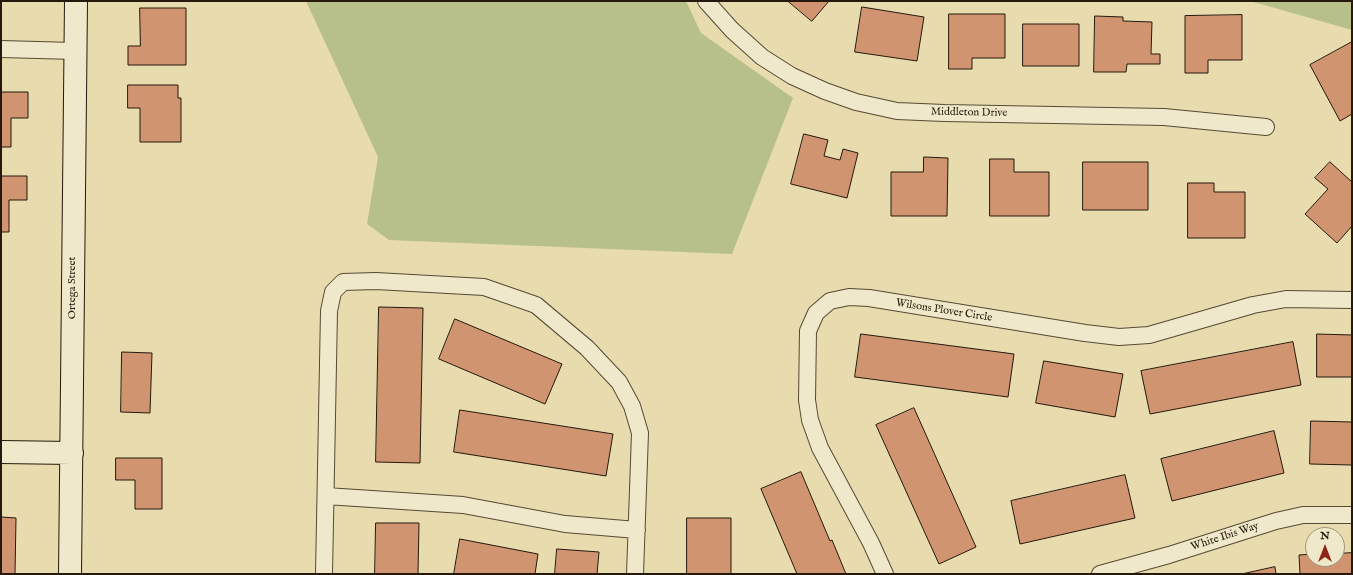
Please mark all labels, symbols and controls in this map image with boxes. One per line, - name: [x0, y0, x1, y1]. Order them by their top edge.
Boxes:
- street label: Middleton Drive: [931, 106, 1007, 120]
- street label: Ortega Street: [66, 257, 80, 319]
- street label: Wilsons Plover Circle: [895, 297, 993, 325]
- street label: White Ibis Way: [1189, 520, 1261, 554]
- north arrow: [1305, 527, 1345, 567]
- text: N: [1320, 529, 1330, 543]

